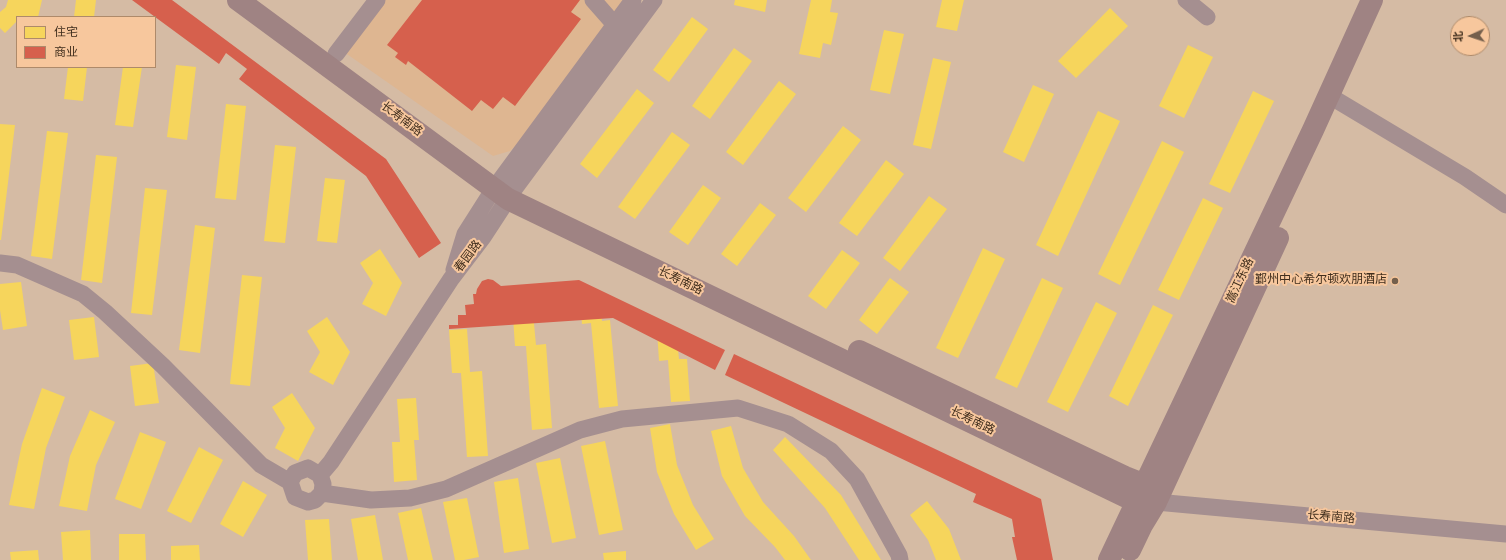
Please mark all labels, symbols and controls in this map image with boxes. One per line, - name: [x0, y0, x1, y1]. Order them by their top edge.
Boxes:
- legend: [16, 16, 156, 68]
- north arrow: [1450, 16, 1490, 56]
- text: 住宅: [54, 23, 78, 42]
- text: 北: [1450, 31, 1467, 43]
- text: 商业: [54, 43, 78, 62]
- street label: 长寿南路: [377, 100, 425, 140]
- street label: 春园路: [452, 238, 486, 276]
- street label: 嵩江东路: [1224, 256, 1258, 306]
- street label: 长寿南路: [655, 265, 705, 299]
- place label: 鄞州中心希尔顿欢朋酒店: [1255, 274, 1387, 288]
- marker: 鄞州中心希尔顿欢朋酒店: [1390, 276, 1400, 286]
- street label: 长寿南路: [947, 405, 997, 439]
- street label: 长寿南路: [1306, 509, 1356, 527]

